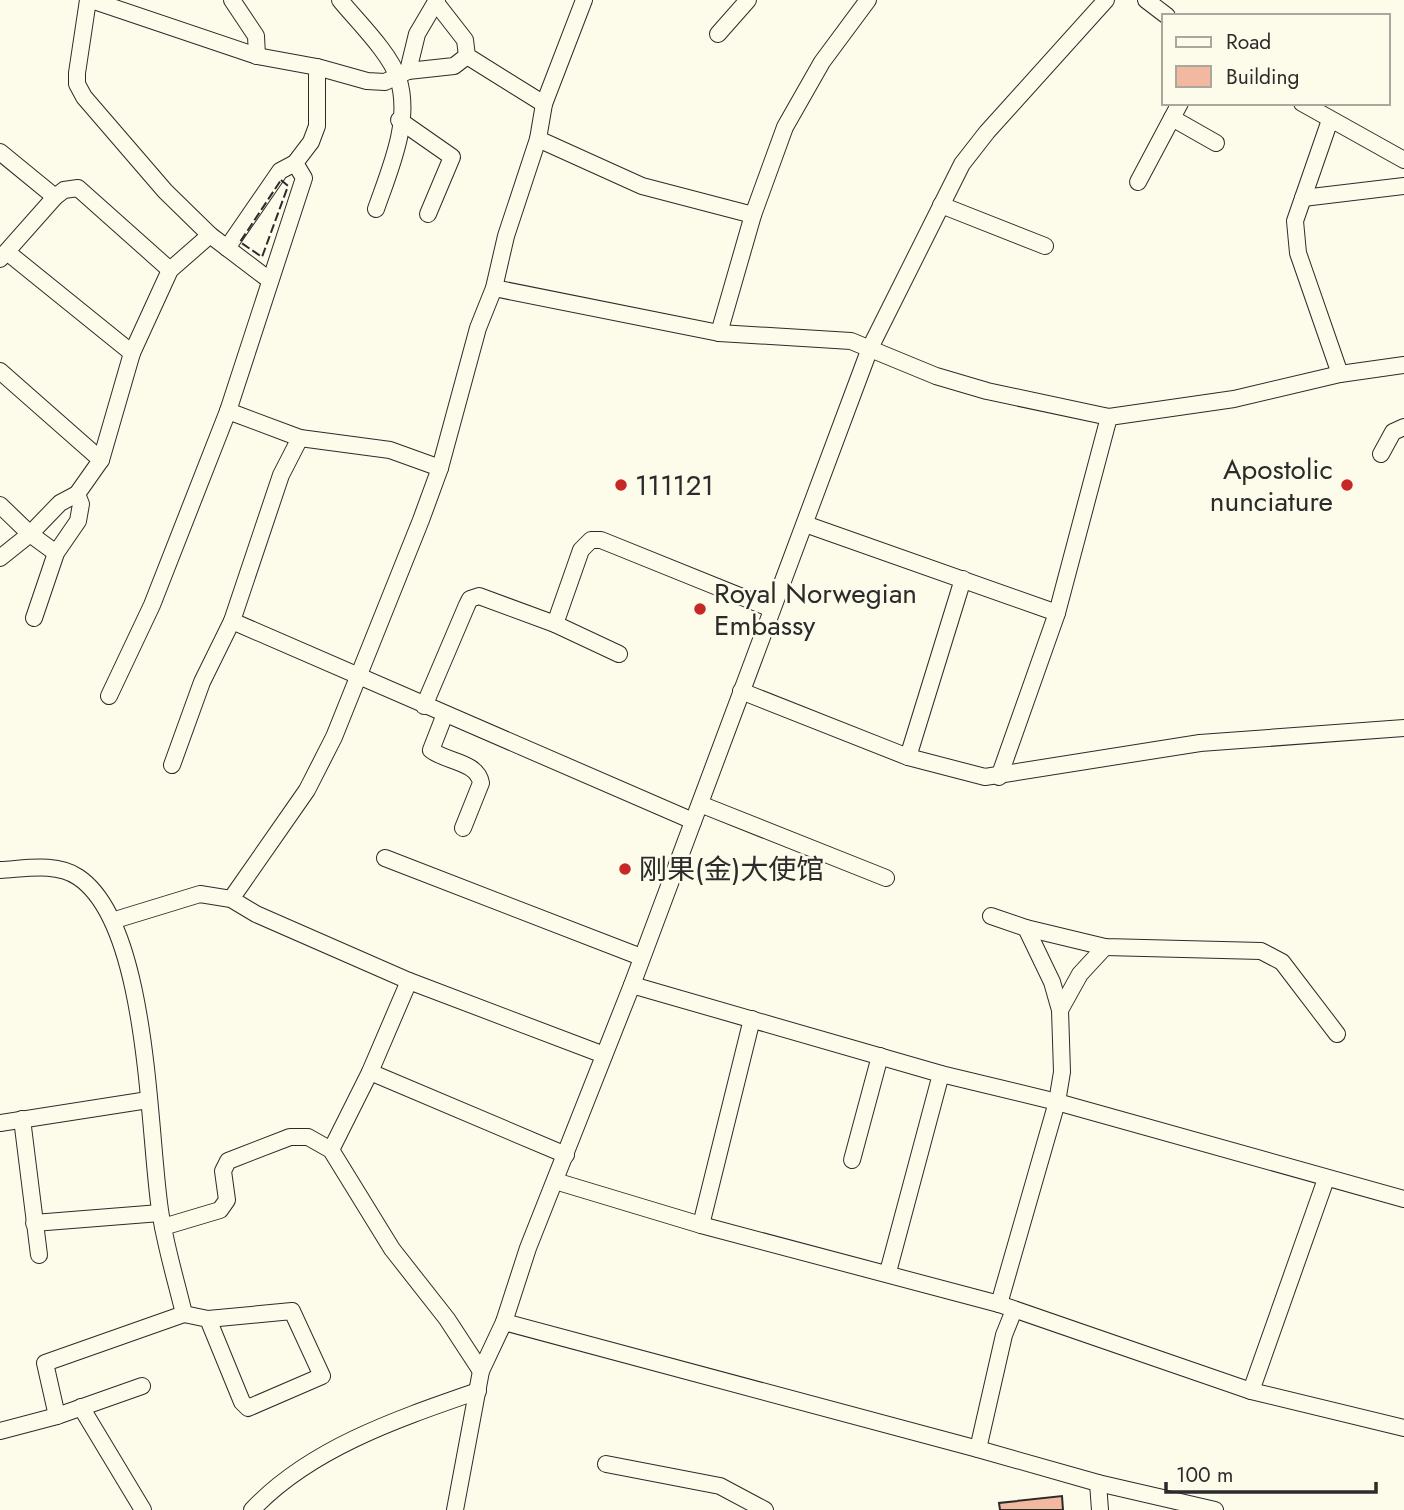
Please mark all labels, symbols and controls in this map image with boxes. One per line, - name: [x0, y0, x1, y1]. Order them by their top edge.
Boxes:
- legend: [1162, 14, 1390, 105]
- text: Road: [1226, 27, 1271, 57]
- text: Building: [1226, 62, 1299, 92]
- place label: Apostolic nunciature: [1210, 449, 1333, 522]
- place label: 111121: [635, 465, 714, 506]
- marker: 111121: [613, 477, 629, 493]
- marker: Apostolic nunciature: [1339, 477, 1355, 493]
- place label: Royal Norwegian Embassy: [714, 573, 917, 646]
- marker: Royal Norwegian Embassy: [692, 601, 708, 617]
- place label: 刚果(金)大使馆: [639, 849, 824, 890]
- marker: 刚果(金)大使馆: [617, 861, 633, 877]
- scale bar: [1166, 1450, 1376, 1494]
- text: 100 m: [1176, 1460, 1233, 1490]

